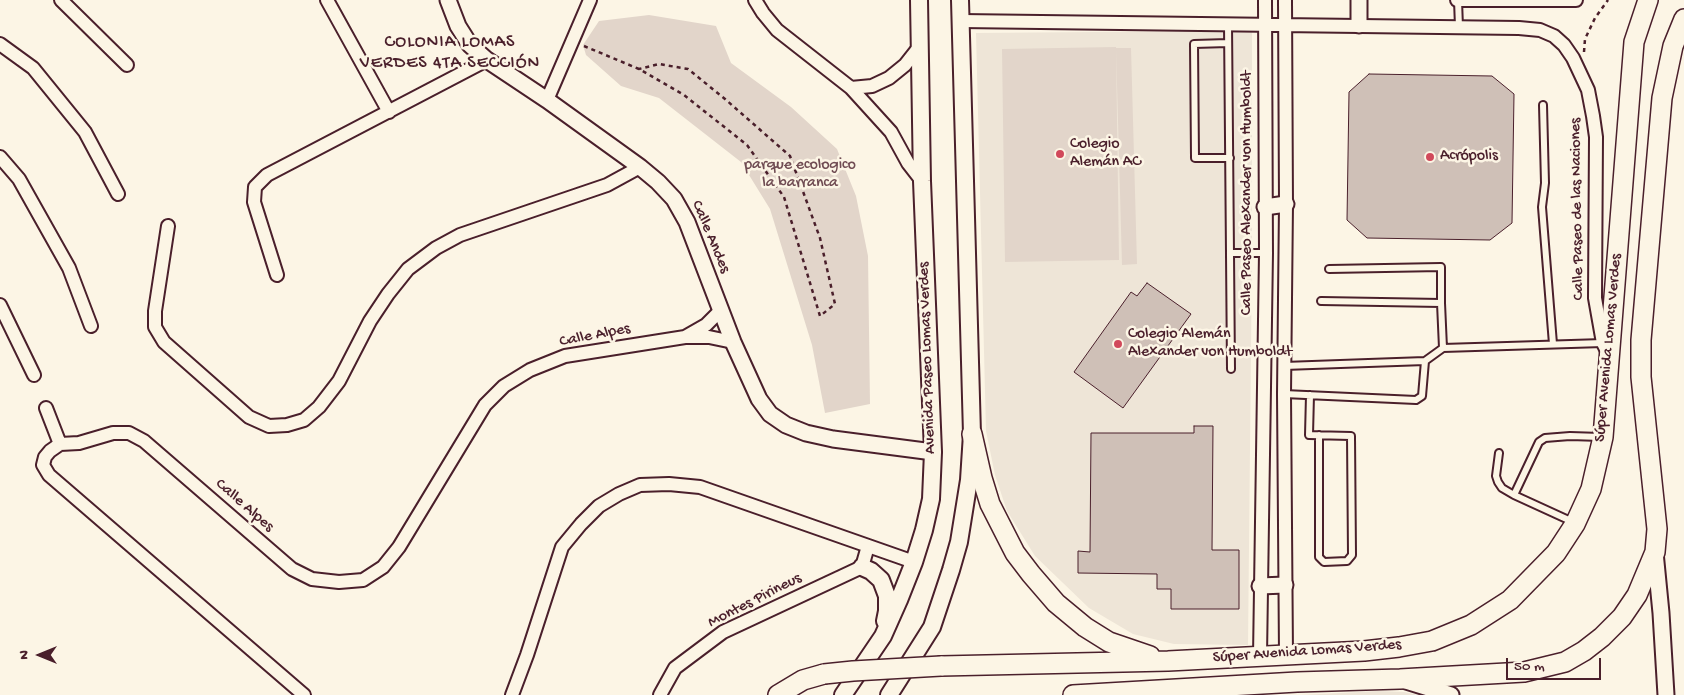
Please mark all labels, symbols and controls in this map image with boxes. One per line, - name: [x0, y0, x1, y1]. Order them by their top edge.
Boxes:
- district label: COLONIA LOMAS VERDES 4TA SECCIÓN: [357, 32, 543, 74]
- street label: Calle Paseo Alexander von Humboldt: [1238, 71, 1258, 315]
- street label: Calle Paseo de las Naciones: [1567, 118, 1589, 300]
- place label: Colegio Alemán AC: [1070, 135, 1141, 173]
- place label: Acrópolis: [1440, 147, 1498, 167]
- marker: Colegio Alemán AC: [1054, 148, 1066, 160]
- marker: Acrópolis: [1424, 151, 1436, 163]
- park label: parque ecologico la barranca: [744, 156, 856, 194]
- street label: Calle Andes: [686, 198, 734, 276]
- street label: Súper Avenida Lomas Verdes: [1591, 253, 1627, 443]
- street label: Avenida Paseo Lomas Verdes: [915, 262, 941, 454]
- street label: Calle Alpes: [558, 320, 632, 352]
- place label: Colegio Alemán Alexander von Humboldt: [1128, 325, 1292, 363]
- marker: Colegio Alemán Alexander von Humboldt: [1112, 338, 1124, 350]
- street label: Calle Alpes: [211, 475, 277, 537]
- street label: Montes Pirineus: [705, 569, 805, 633]
- north arrow: [15, 630, 65, 680]
- street label: Súper Avenida Lomas Verdes: [1212, 636, 1402, 668]
- scale bar: [1509, 648, 1604, 680]
- text: N: [16, 650, 33, 660]
- text: 50 m: [1514, 658, 1545, 676]

